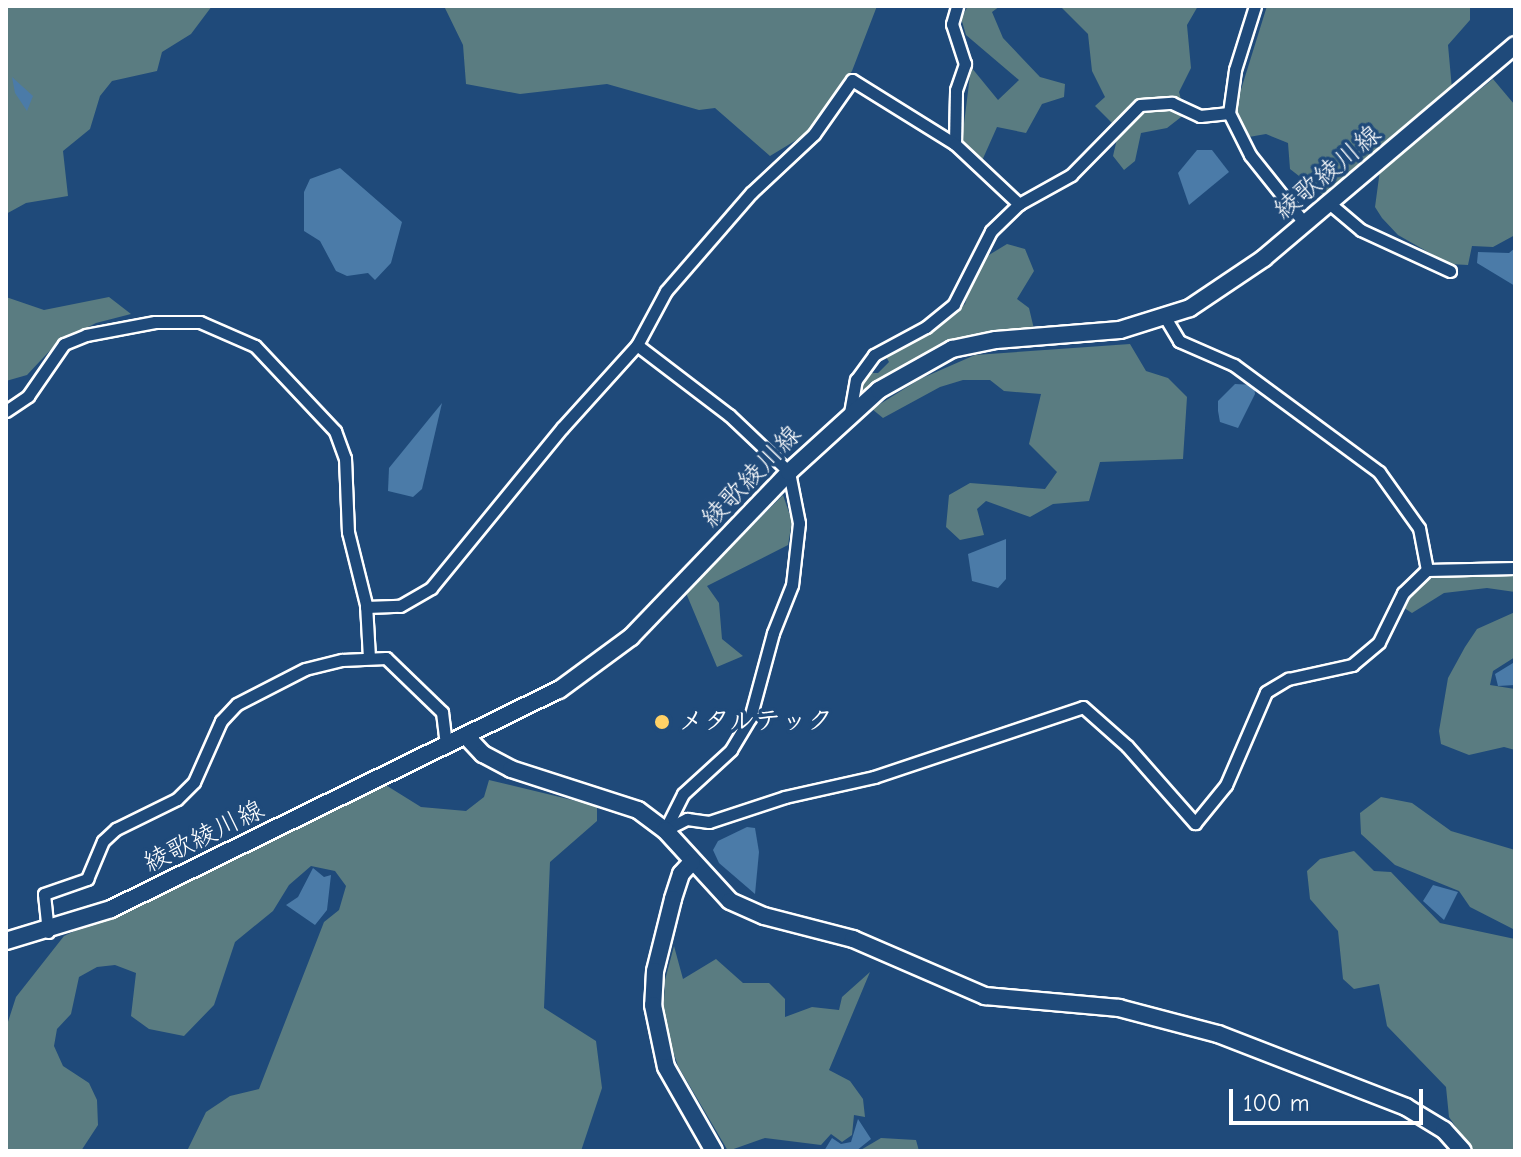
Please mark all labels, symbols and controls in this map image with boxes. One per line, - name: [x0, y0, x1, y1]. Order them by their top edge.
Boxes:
- street label: 綾歌綾川線: [1268, 119, 1388, 227]
- street label: 綾歌綾川線: [696, 419, 808, 535]
- place label: メタルテック: [678, 706, 834, 738]
- marker: メタルテック: [653, 713, 671, 731]
- street label: 綾歌綾川線: [139, 794, 269, 880]
- scale bar: [1233, 1073, 1427, 1123]
- text: 100 m: [1243, 1089, 1310, 1117]

